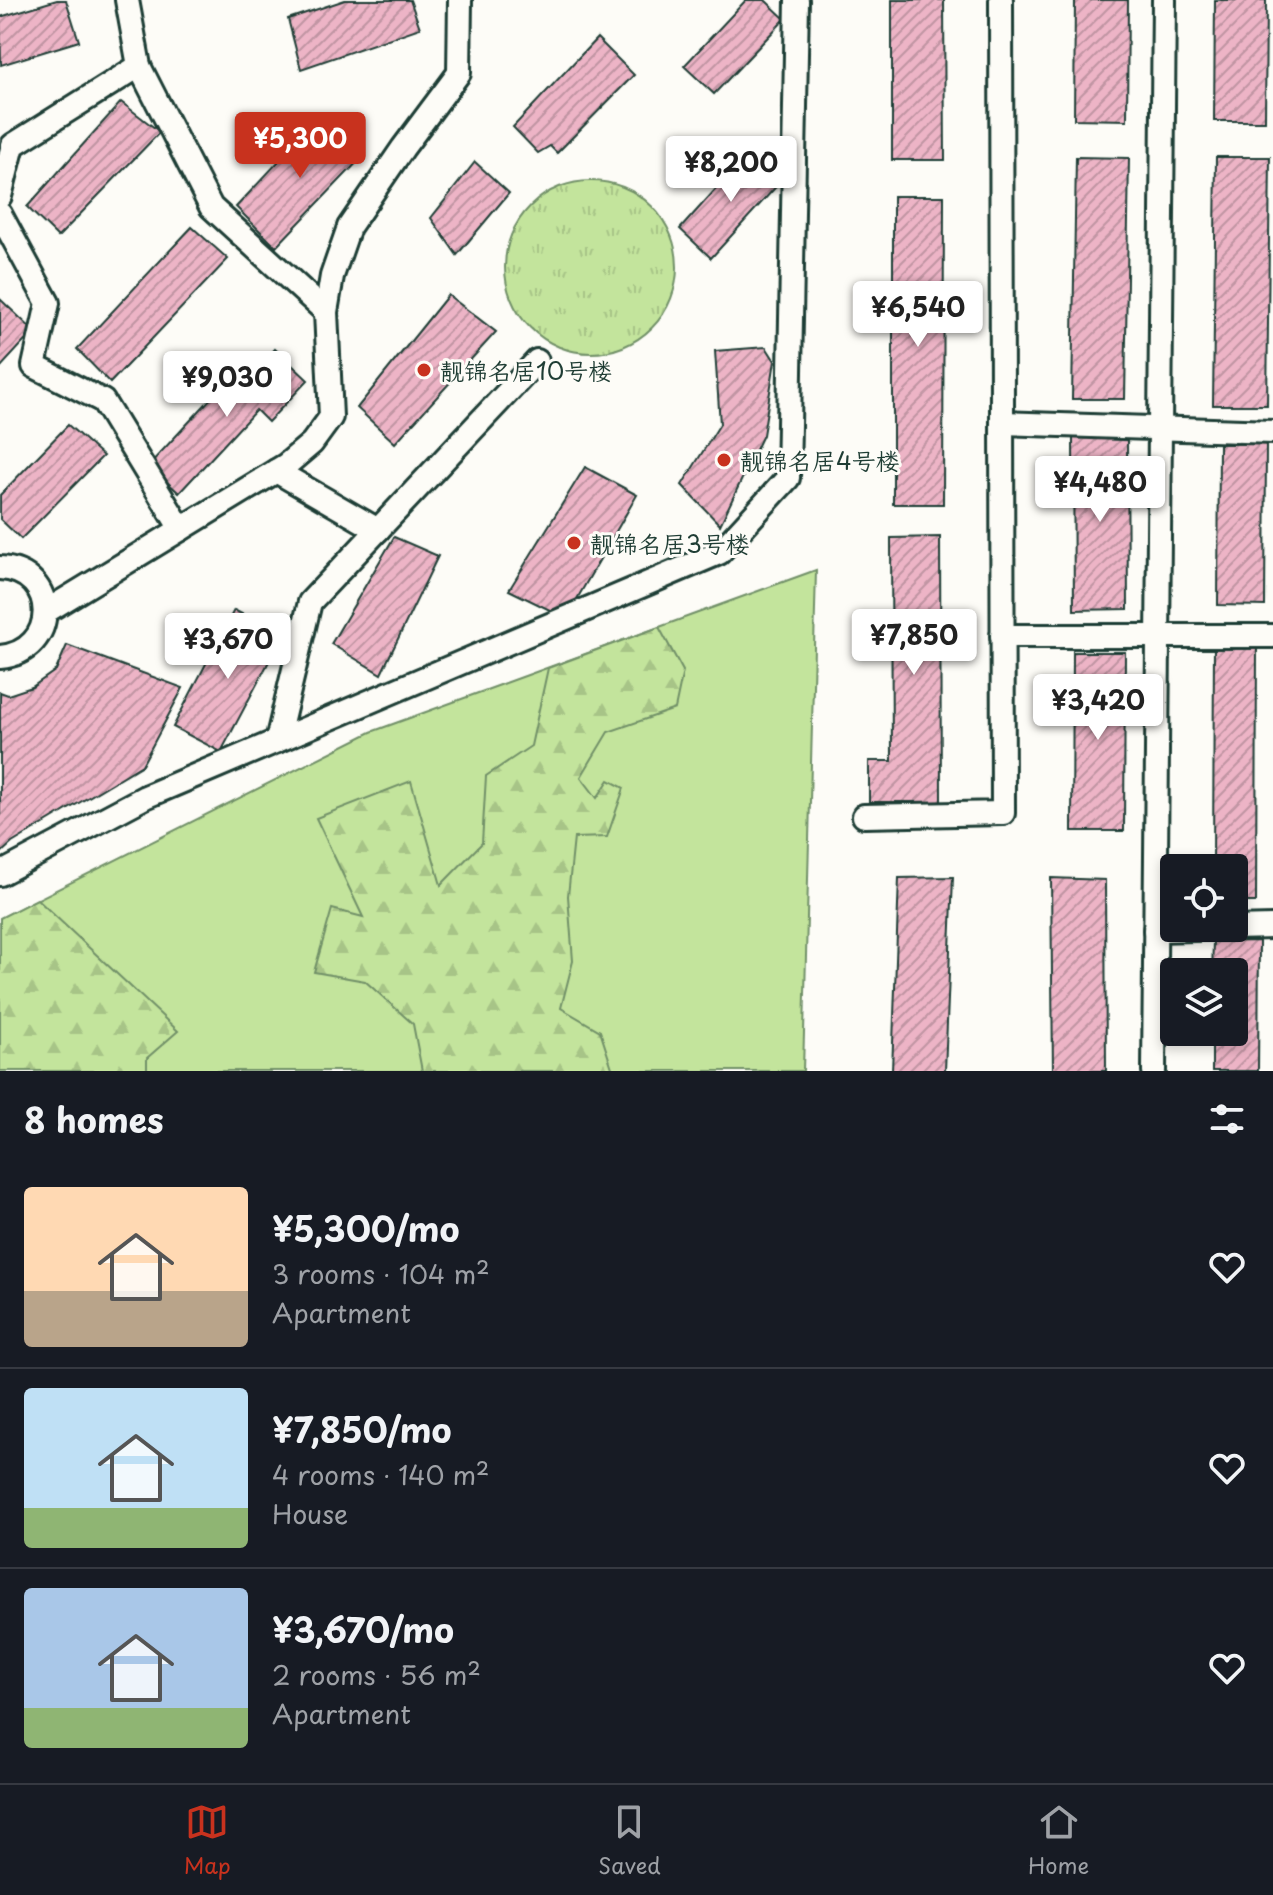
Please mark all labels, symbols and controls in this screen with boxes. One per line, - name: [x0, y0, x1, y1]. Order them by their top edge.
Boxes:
- pin: ¥5,300: [235, 112, 365, 180]
- text: ¥5,300: [253, 118, 347, 157]
- pin: ¥8,200: [666, 136, 796, 204]
- text: ¥8,200: [684, 142, 778, 181]
- pin: ¥6,540: [853, 281, 983, 349]
- text: ¥6,540: [871, 287, 965, 326]
- pin: ¥9,030: [162, 351, 292, 419]
- place label: 靓锦名居10号楼: [440, 352, 612, 388]
- text: ¥9,030: [181, 357, 273, 396]
- marker: 靓锦名居10号楼: [415, 361, 433, 379]
- place label: 靓锦名居4号楼: [740, 442, 900, 478]
- marker: 靓锦名居4号楼: [715, 451, 733, 469]
- pin: ¥4,480: [1035, 456, 1165, 524]
- text: ¥4,480: [1053, 462, 1147, 501]
- place label: 靓锦名居3号楼: [590, 525, 750, 561]
- marker: 靓锦名居3号楼: [565, 534, 583, 552]
- pin: ¥7,850: [849, 609, 979, 677]
- pin: ¥3,670: [163, 613, 293, 681]
- text: ¥7,850: [870, 615, 958, 654]
- text: ¥3,670: [183, 619, 273, 658]
- pin: ¥3,420: [1033, 674, 1163, 742]
- text: ¥3,420: [1051, 680, 1145, 719]
- map controls: [1160, 854, 1248, 1046]
- button: locate: [1160, 854, 1248, 942]
- button: layers: [1160, 958, 1248, 1046]
- text: 8 homes: [24, 1093, 164, 1145]
- icon: filters: [1205, 1097, 1249, 1141]
- text: ¥5,300/mo: [272, 1202, 459, 1254]
- icon: home: [88, 1219, 184, 1315]
- icon: heart: [1205, 1245, 1249, 1289]
- text: 3 rooms · 104 m²: [272, 1254, 490, 1293]
- text: Apartment: [272, 1293, 411, 1332]
- text: ¥7,850/mo: [272, 1403, 452, 1455]
- icon: home: [88, 1420, 184, 1516]
- icon: heart: [1205, 1446, 1249, 1490]
- text: 4 rooms · 140 m²: [272, 1455, 490, 1494]
- text: House: [272, 1494, 348, 1533]
- text: ¥3,670/mo: [272, 1603, 454, 1655]
- icon: home: [88, 1620, 184, 1716]
- icon: heart: [1205, 1646, 1249, 1690]
- text: 2 rooms · 56 m²: [272, 1655, 481, 1694]
- text: Apartment: [272, 1694, 411, 1733]
- tab: Map: [184, 1800, 231, 1881]
- tab: Saved: [598, 1800, 661, 1881]
- tab: Home: [1028, 1800, 1089, 1881]

